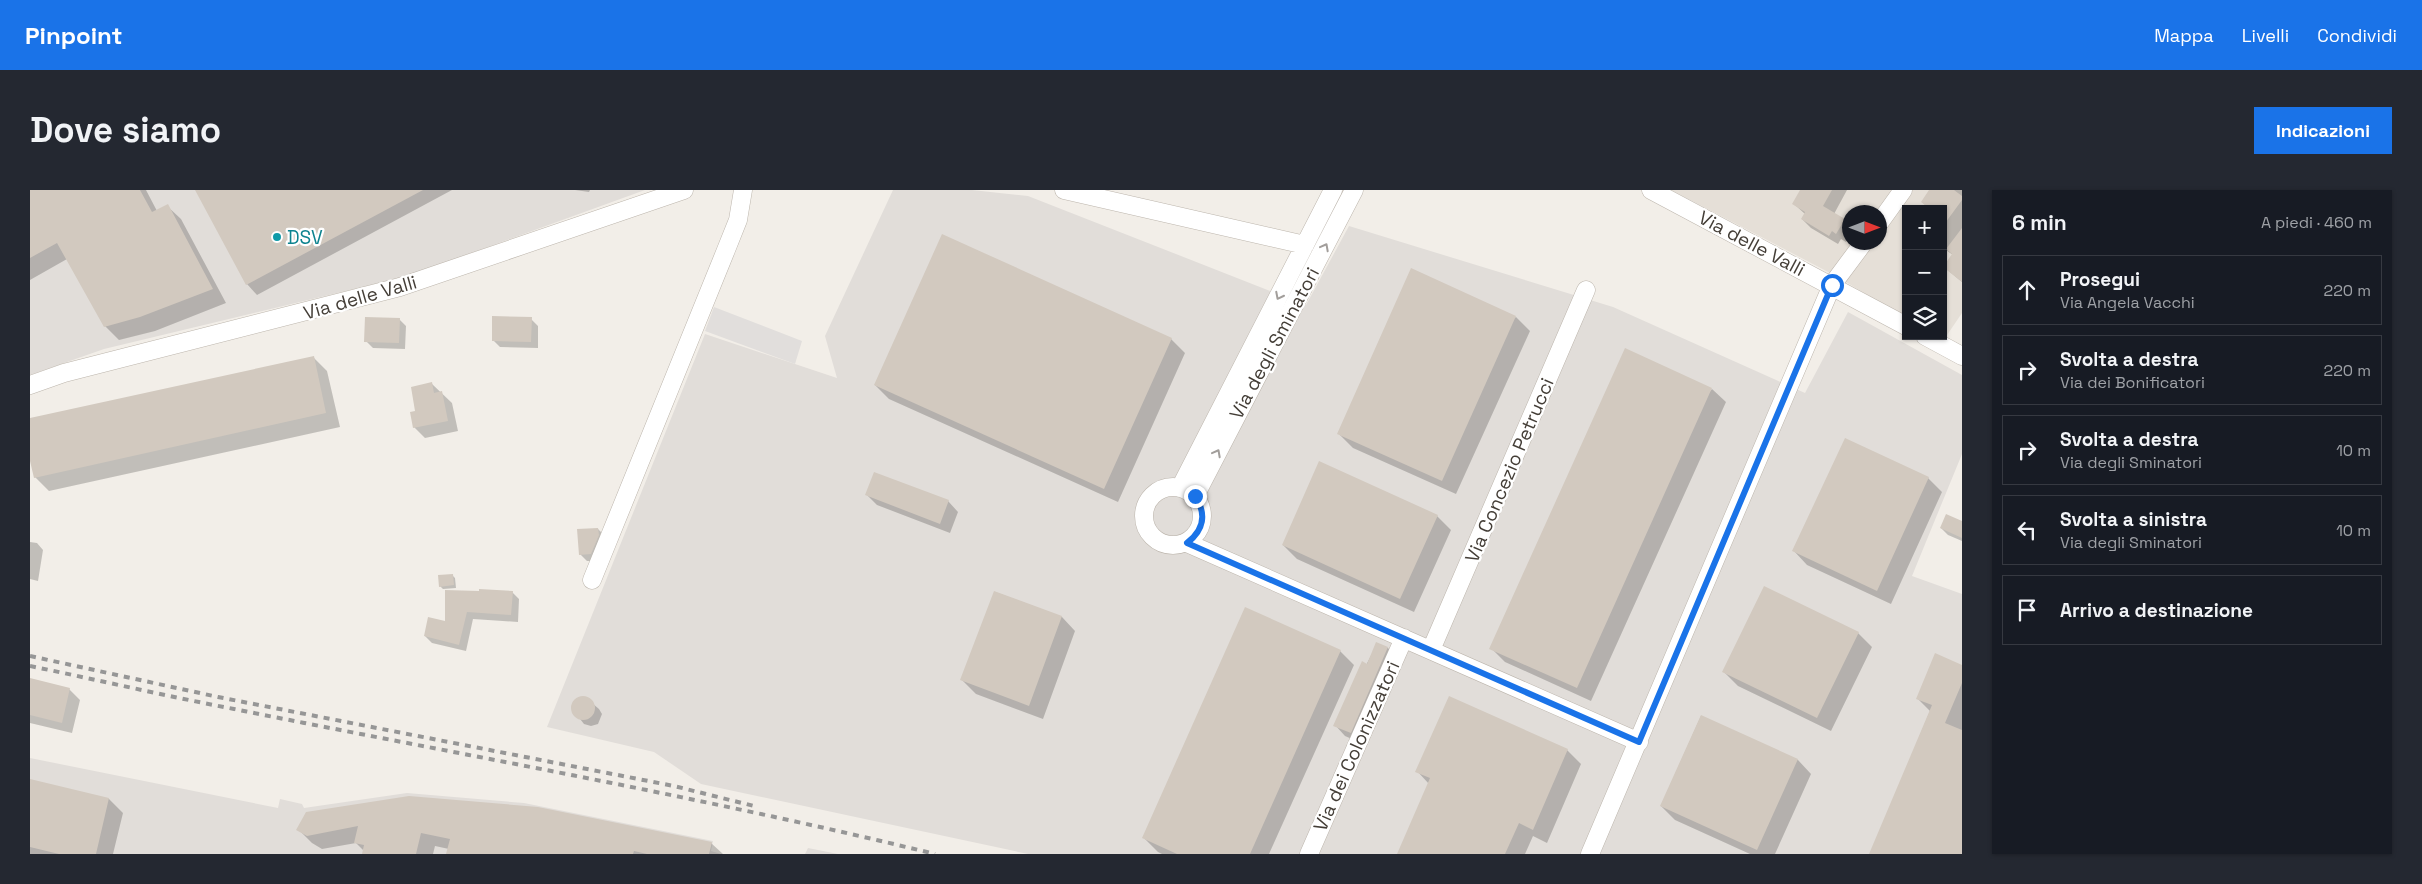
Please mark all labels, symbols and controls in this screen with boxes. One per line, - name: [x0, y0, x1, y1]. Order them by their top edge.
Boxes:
- text: Pinpoint: [25, 20, 122, 51]
- text: Mappa: [2154, 24, 2214, 47]
- text: Livelli: [2242, 24, 2289, 47]
- text: Condividi: [2317, 24, 2397, 47]
- button: Indicazioni: [2254, 107, 2392, 154]
- text: Dove siamo: [30, 108, 221, 152]
- street label: Via delle Valli: [1694, 205, 1809, 282]
- north arrow: [1842, 205, 1887, 250]
- map controls: [1902, 205, 1947, 340]
- button: +: [1902, 205, 1947, 250]
- text: 6 min: [2012, 209, 2067, 236]
- text: A piedi · 460 m: [2261, 212, 2372, 233]
- place label: DSV: [287, 225, 323, 250]
- marker: DSV: [271, 231, 283, 243]
- one-way arrow: [1319, 243, 1329, 252]
- button: −: [1902, 250, 1947, 295]
- street label: Via degli Sminatori: [1224, 263, 1325, 424]
- text: Prosegui: [2060, 267, 2140, 292]
- street label: Via delle Valli: [301, 269, 420, 326]
- route start: [1821, 274, 1844, 297]
- icon: ahead: [2013, 276, 2041, 304]
- text: 220 m: [2324, 280, 2371, 301]
- one-way arrow: [1275, 290, 1285, 299]
- text: Via Angela Vacchi: [2060, 292, 2195, 313]
- button: layers: [1902, 295, 1947, 340]
- text: Svolta a destra: [2060, 347, 2198, 372]
- icon: right: [2013, 356, 2041, 384]
- text: 220 m: [2324, 360, 2371, 381]
- text: Via dei Bonificatori: [2060, 372, 2205, 393]
- street label: Via Concezio Petrucci: [1459, 374, 1560, 566]
- text: Svolta a destra: [2060, 427, 2198, 452]
- icon: right: [2013, 436, 2041, 464]
- text: 10 m: [2336, 440, 2371, 461]
- one-way arrow: [1211, 449, 1221, 458]
- text: Via degli Sminatori: [2060, 452, 2202, 473]
- route end: [1184, 485, 1207, 508]
- text: Svolta a sinistra: [2060, 507, 2207, 532]
- icon: left: [2013, 516, 2041, 544]
- text: 10 m: [2336, 520, 2371, 541]
- text: Via degli Sminatori: [2060, 532, 2202, 553]
- icon: arrive: [2013, 596, 2041, 624]
- text: Arrivo a destinazione: [2060, 598, 2253, 623]
- street label: Via dei Colonizzatori: [1308, 657, 1405, 835]

